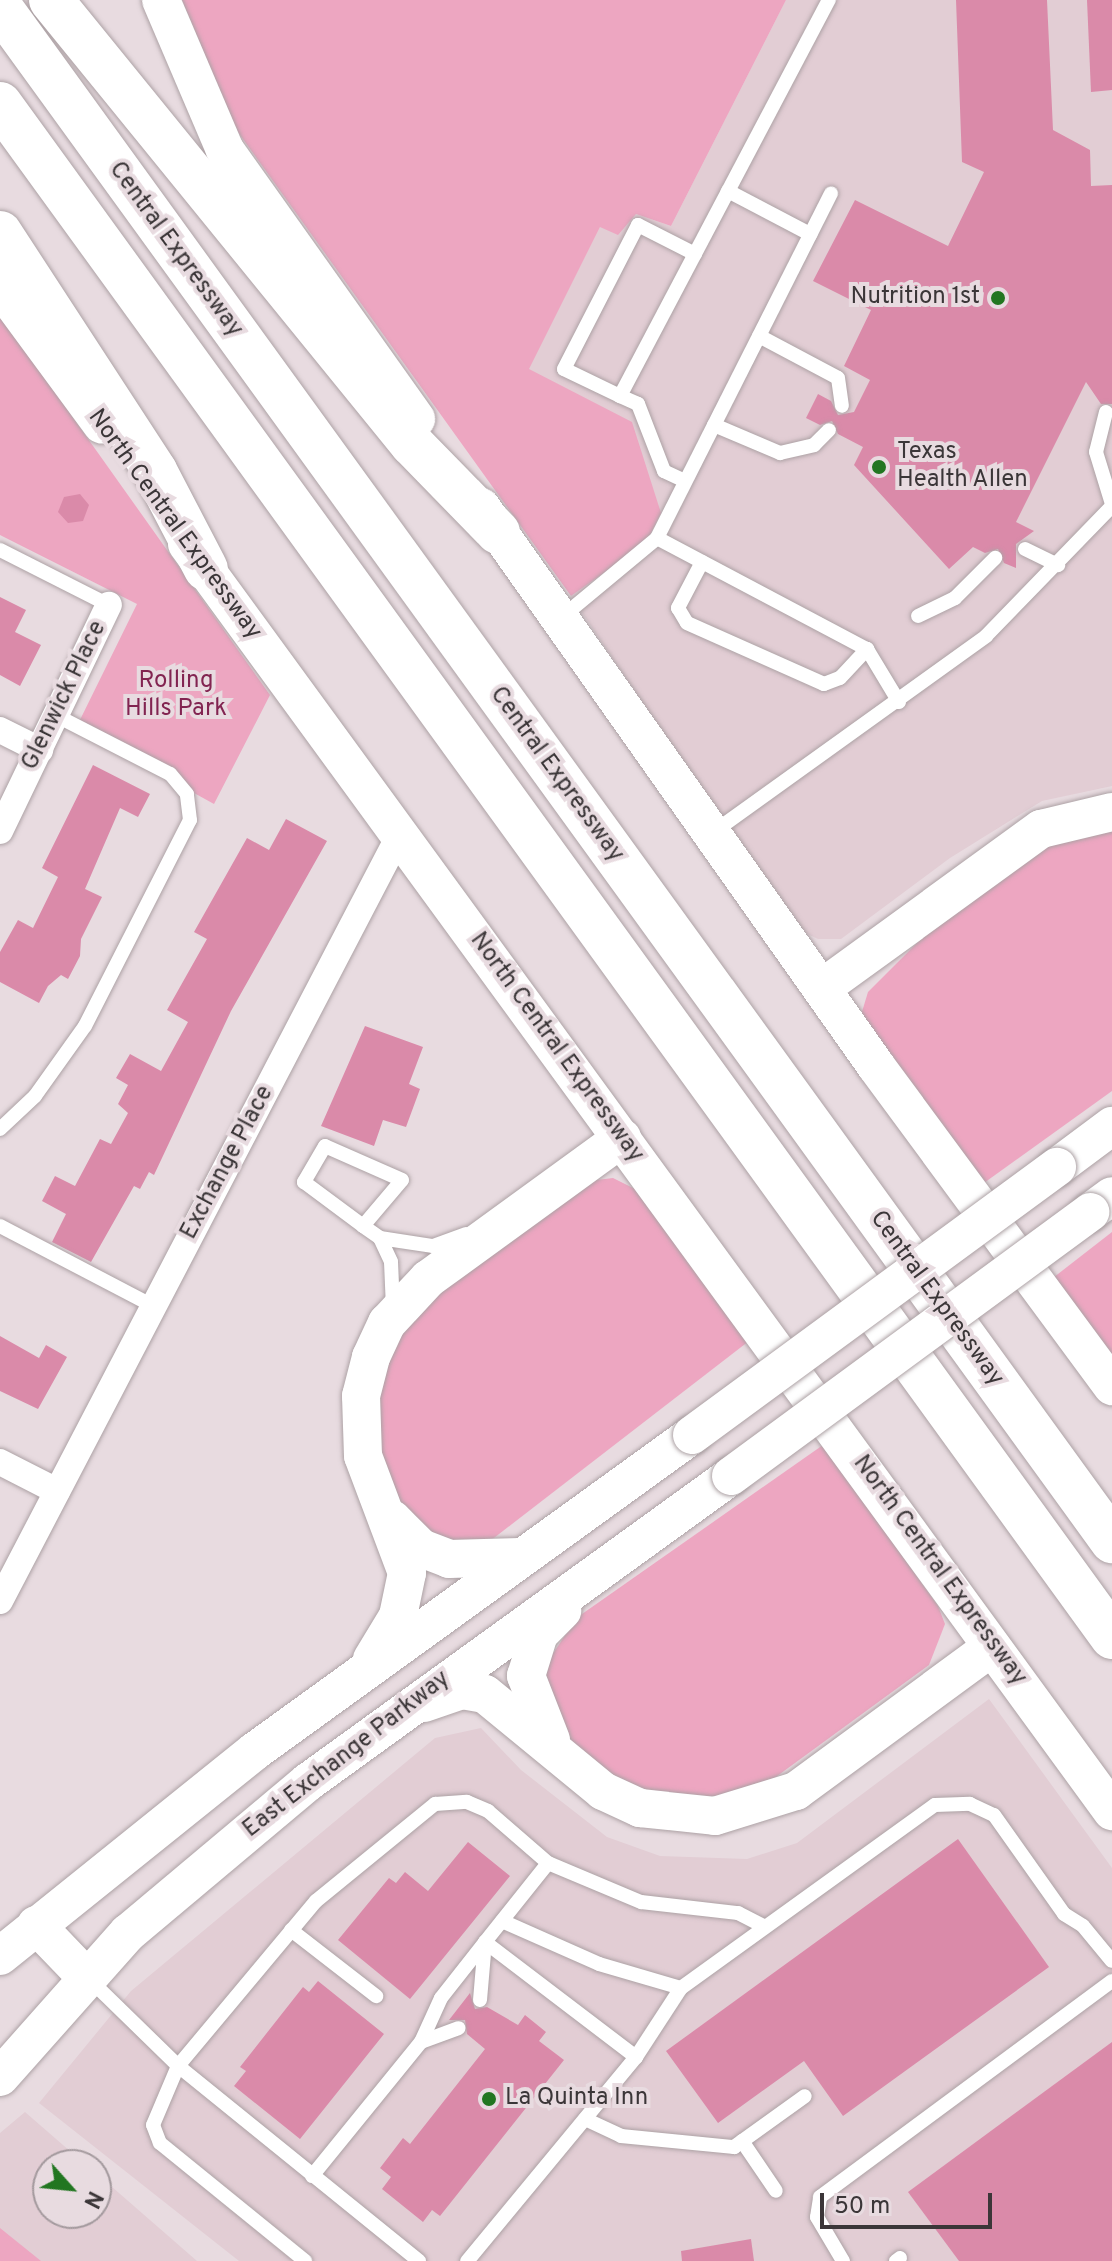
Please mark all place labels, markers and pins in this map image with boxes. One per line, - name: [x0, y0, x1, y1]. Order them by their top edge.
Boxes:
- place label: Nutrition 1st: [850, 284, 980, 312]
- marker: Nutrition 1st: [987, 287, 1009, 309]
- place label: Texas Health Allen: [897, 439, 1029, 495]
- marker: Texas Health Allen: [868, 456, 890, 478]
- place label: La Quinta Inn: [505, 2085, 648, 2113]
- marker: La Quinta Inn: [480, 2090, 498, 2108]

